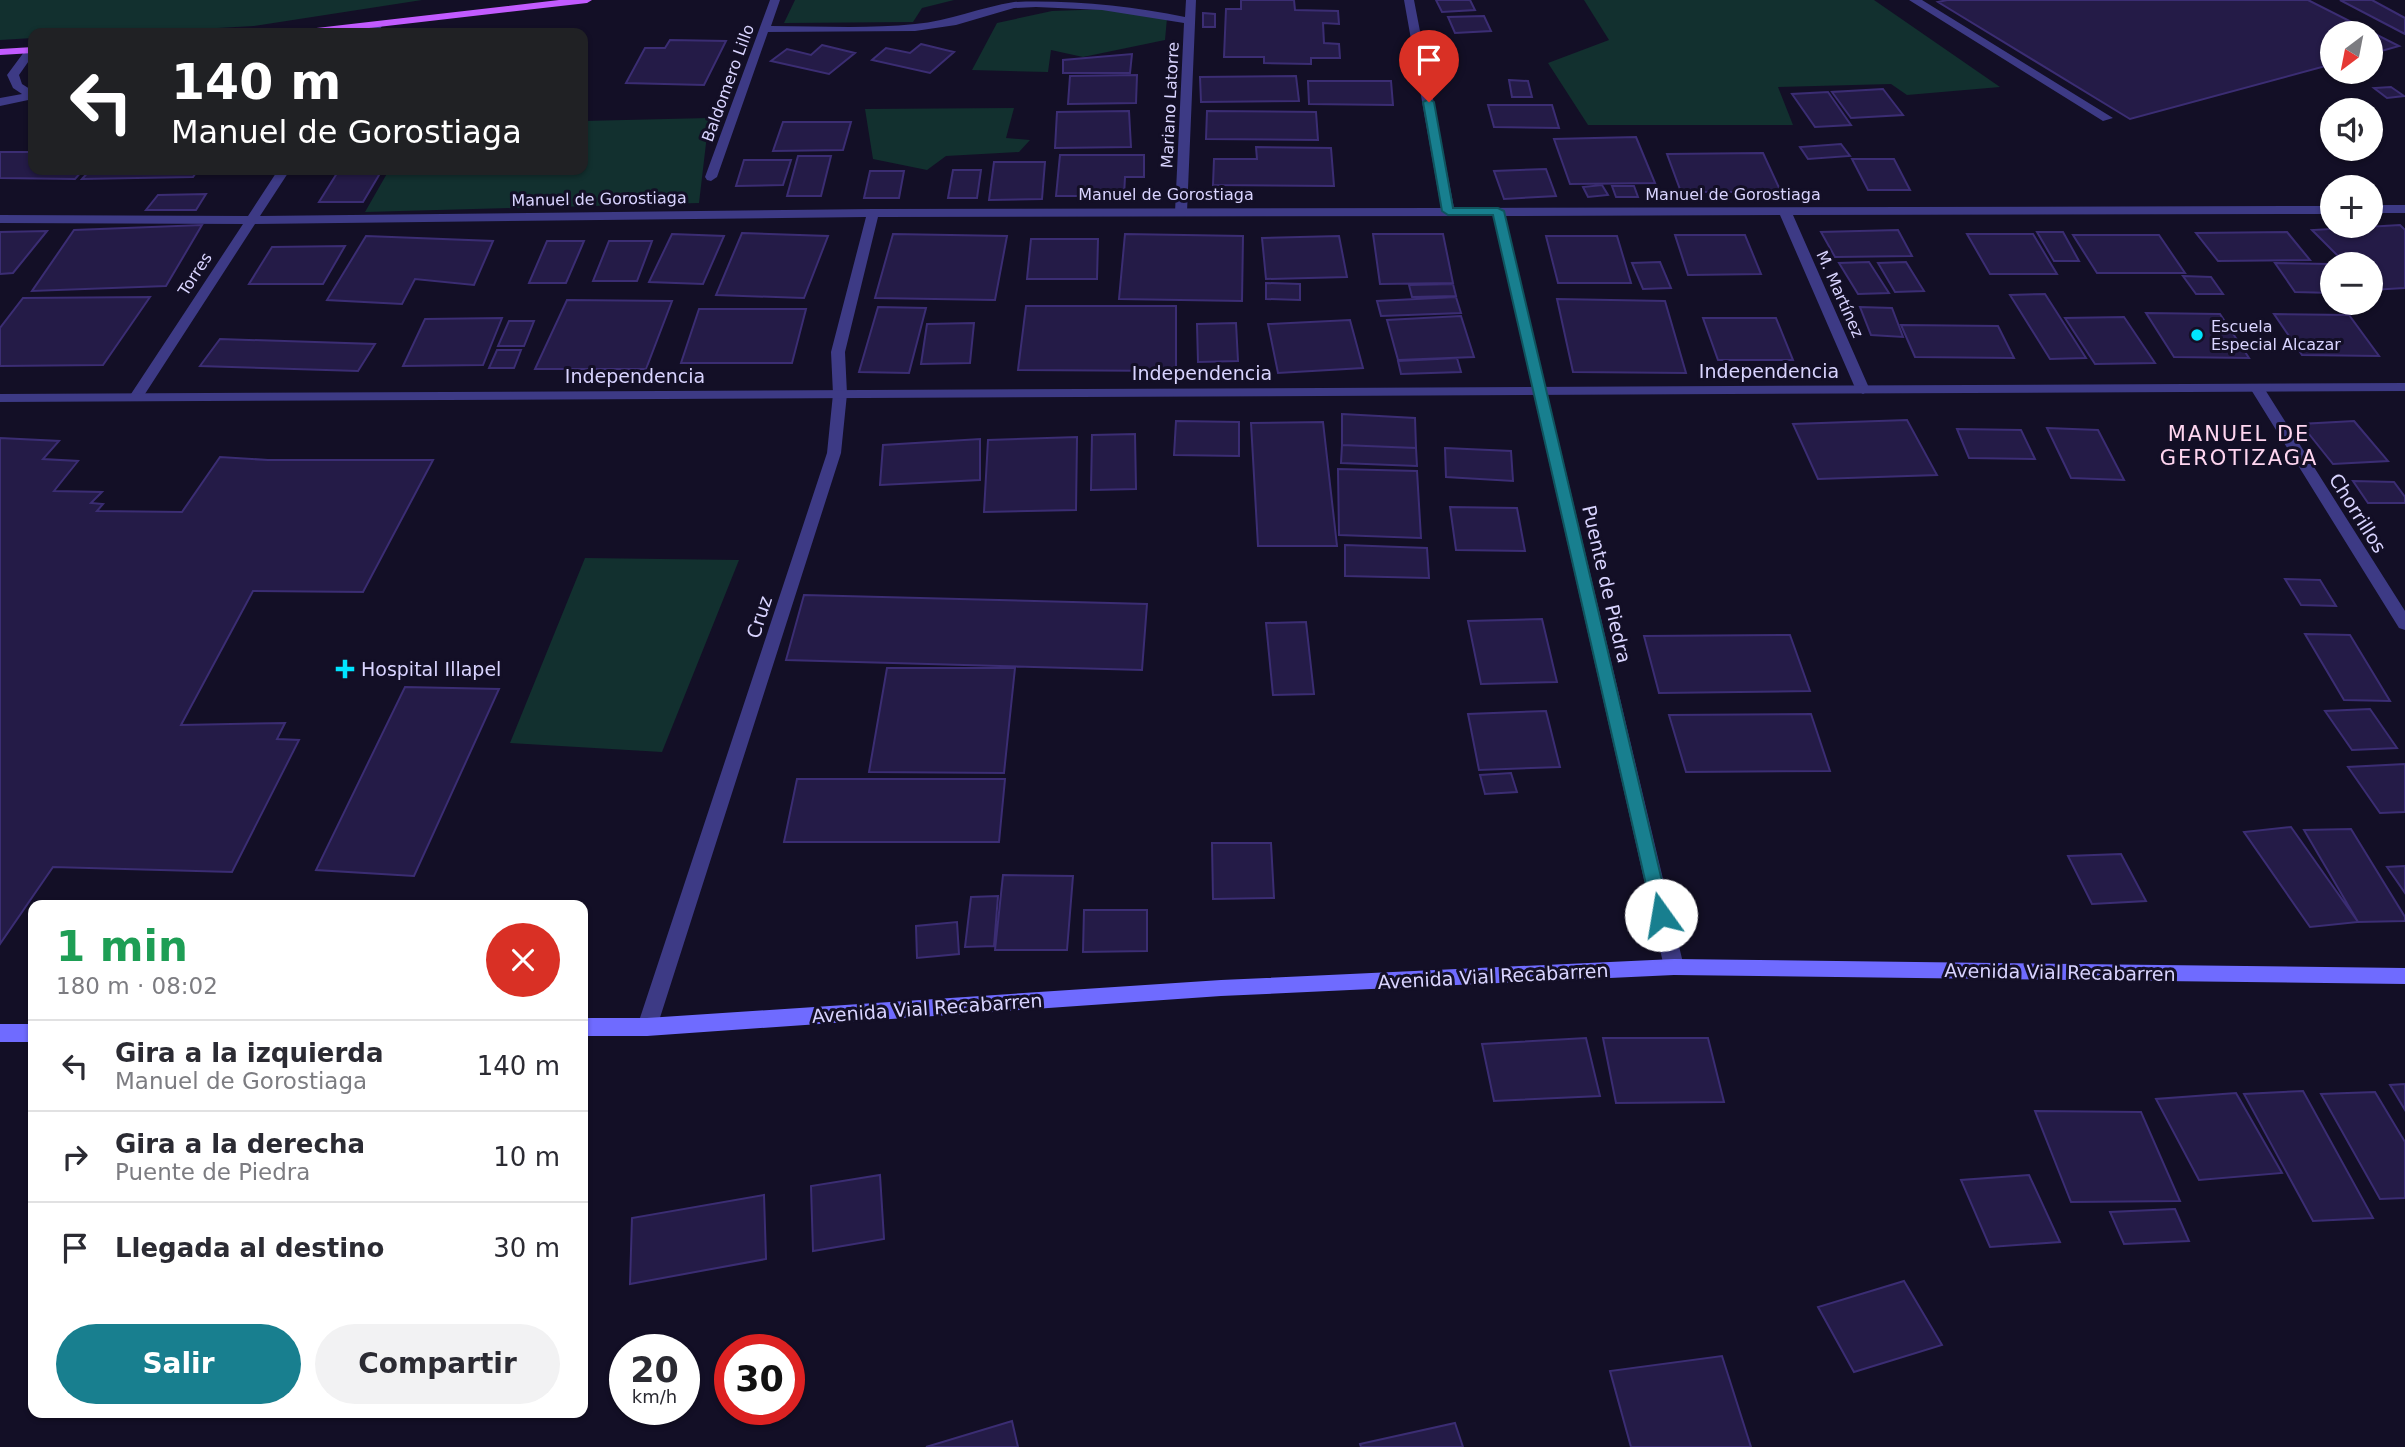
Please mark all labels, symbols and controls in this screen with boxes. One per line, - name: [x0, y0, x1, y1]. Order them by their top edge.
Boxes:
- north arrow: [2320, 21, 2384, 84]
- map controls: [2320, 21, 2383, 315]
- street label: Baldomero Lillo: [698, 22, 758, 144]
- pin: [1399, 30, 1459, 102]
- street label: Mariano Latorre: [1157, 41, 1183, 169]
- icon: arrive: [1410, 41, 1448, 79]
- text: 140 m: [171, 54, 341, 111]
- icon: left: [56, 56, 147, 147]
- button: sound: [2320, 98, 2383, 161]
- text: Manuel de Gorostiaga: [171, 113, 522, 151]
- button: +: [2320, 175, 2383, 238]
- street label: Manuel de Gorostiaga: [1078, 185, 1254, 204]
- street label: Manuel de Gorostiaga: [1645, 185, 1821, 204]
- street label: Manuel de Gorostiaga: [511, 188, 687, 210]
- street label: M. Martínez: [1812, 248, 1868, 340]
- street label: Torres: [174, 249, 216, 300]
- button: −: [2320, 252, 2383, 315]
- place label: Escuela Especial Alcazar: [2211, 317, 2341, 354]
- marker: Escuela Especial Alcazar: [2189, 327, 2205, 343]
- street label: Independencia: [1699, 360, 1839, 382]
- street label: Independencia: [1132, 362, 1272, 384]
- street label: Independencia: [565, 365, 705, 387]
- district label: MANUEL DE GEROTIZAGA: [2160, 422, 2318, 470]
- street label: Chorrillos: [2325, 469, 2391, 557]
- street label: Puente de Piedra: [1578, 503, 1636, 665]
- street label: Cruz: [742, 593, 776, 641]
- place label: Hospital Illapel: [361, 658, 501, 680]
- marker: Hospital Illapel: [335, 659, 355, 679]
- position arrow: [1624, 878, 1698, 952]
- text: 1 min: [56, 922, 188, 971]
- button: close: [486, 923, 560, 997]
- street label: Avenida Vial Recabarren: [1377, 959, 1609, 993]
- street label: Avenida Vial Recabarren: [1944, 959, 2176, 985]
- text: 180 m · 08:02: [56, 973, 218, 999]
- street label: Avenida Vial Recabarren: [811, 989, 1043, 1027]
- text: Gira a la izquierda: [115, 1038, 383, 1068]
- icon: left: [56, 1047, 94, 1085]
- text: 140 m: [477, 1051, 560, 1081]
- text: Manuel de Gorostiaga: [115, 1068, 367, 1094]
- text: Gira a la derecha: [115, 1129, 365, 1159]
- icon: right: [56, 1138, 94, 1176]
- text: 10 m: [493, 1142, 560, 1172]
- text: Puente de Piedra: [115, 1159, 310, 1185]
- icon: arrive: [56, 1229, 94, 1267]
- text: Llegada al destino: [115, 1233, 384, 1263]
- text: 30 m: [493, 1233, 560, 1263]
- button: Salir: [56, 1324, 301, 1404]
- button: Compartir: [315, 1324, 560, 1404]
- speed limit sign: 30: [714, 1334, 805, 1425]
- text: 20: [630, 1350, 679, 1390]
- text: km/h: [632, 1386, 677, 1407]

